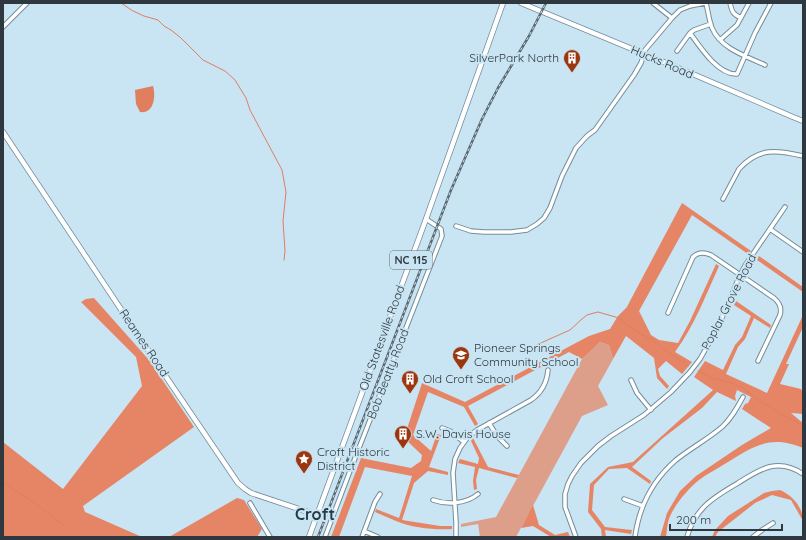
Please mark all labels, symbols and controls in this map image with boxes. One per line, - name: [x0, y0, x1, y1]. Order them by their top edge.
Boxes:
- street label: Hucks Road: [629, 42, 696, 81]
- building icon: SilverPark North: [562, 48, 582, 73]
- place label: SilverPark North: [469, 50, 559, 65]
- road number: NC 115: [390, 251, 432, 269]
- street label: Poplar Grove Road: [698, 251, 759, 352]
- street label: Old Statesville Road: [355, 283, 408, 393]
- street label: Reames Road: [116, 306, 173, 379]
- street label: Bob Beatty Road: [363, 327, 412, 421]
- place label: Pioneer Springs Community School: [474, 340, 579, 369]
- school or university icon: Pioneer Springs Community School: [451, 345, 471, 370]
- building icon: Old Croft School: [400, 369, 420, 394]
- place label: Old Croft School: [423, 371, 514, 386]
- building icon: S.W. Davis House: [393, 424, 413, 449]
- place label: S.W. Davis House: [416, 426, 511, 441]
- place label: Croft Historic District: [317, 444, 390, 473]
- place icon: Croft Historic District: [294, 449, 314, 474]
- district label: Croft: [295, 504, 335, 524]
- scale bar: [670, 506, 782, 532]
- text: 200 m: [676, 512, 711, 527]

